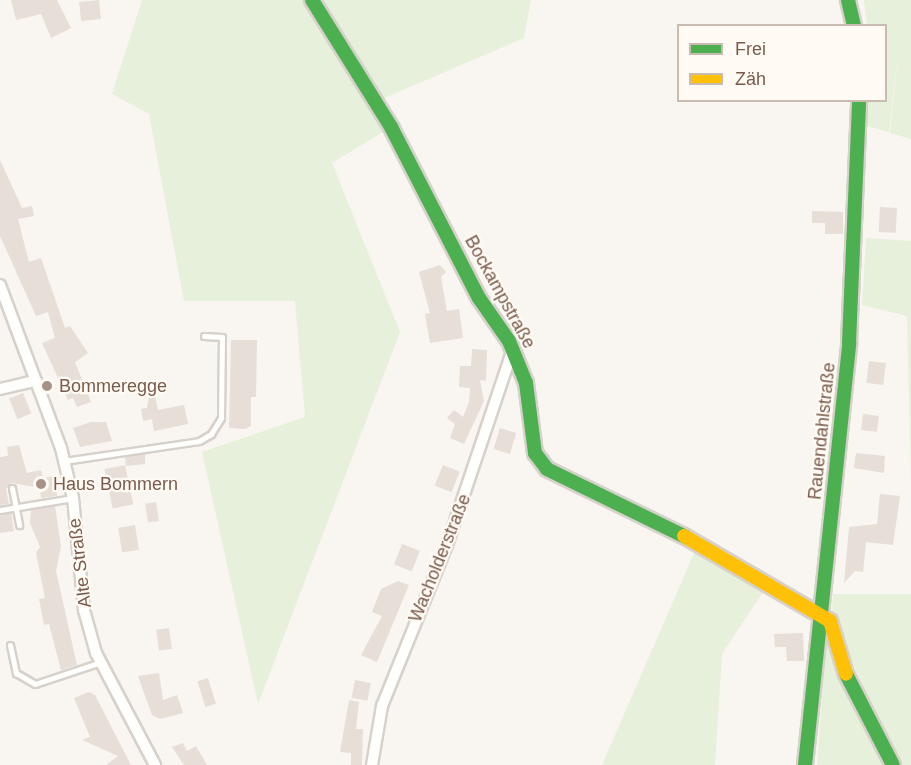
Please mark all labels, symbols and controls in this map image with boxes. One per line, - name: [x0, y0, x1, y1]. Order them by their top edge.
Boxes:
- legend: [677, 24, 887, 102]
- text: Frei: [735, 39, 766, 59]
- text: Zäh: [735, 69, 766, 89]
- street label: Bockampstraße: [460, 232, 540, 352]
- street label: Rauendahlstraße: [804, 361, 840, 501]
- place label: Bommeregge: [59, 375, 167, 397]
- marker: Bommeregge: [40, 379, 54, 393]
- place label: Haus Bommern: [53, 473, 178, 495]
- marker: Haus Bommern: [34, 477, 48, 491]
- street label: Wacholderstraße: [404, 491, 476, 625]
- street label: Alte Straße: [64, 517, 96, 609]

